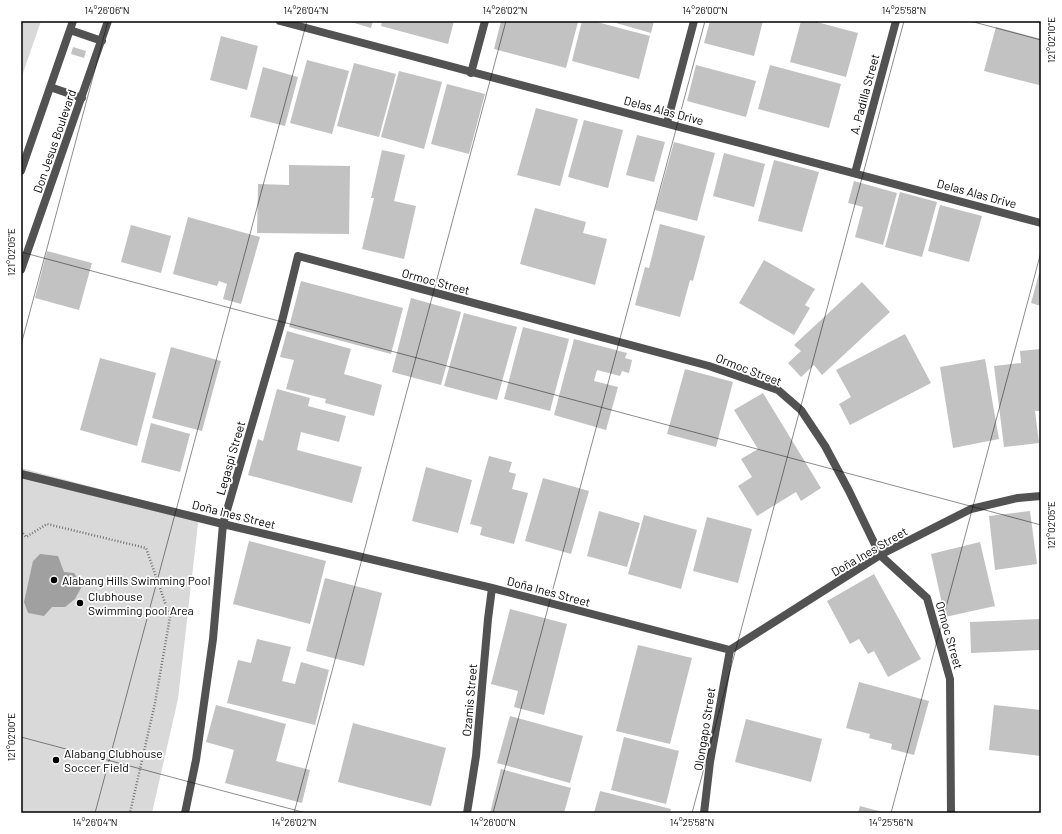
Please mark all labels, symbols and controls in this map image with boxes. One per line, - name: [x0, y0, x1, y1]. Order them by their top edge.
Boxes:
- text: 14°26'06"N: [85, 4, 129, 16]
- text: 14°26'04"N: [283, 4, 329, 16]
- text: 14°26'02"N: [482, 4, 528, 16]
- text: 14°26'00"N: [682, 4, 728, 16]
- text: 14°25'58"N: [882, 4, 926, 16]
- text: 121°02'10"E: [1045, 17, 1057, 63]
- street label: A. Padilla Street: [847, 52, 881, 136]
- street label: Don Jesus Boulevard: [30, 87, 78, 195]
- street label: Delas Alas Drive: [623, 93, 705, 127]
- street label: Delas Alas Drive: [936, 176, 1018, 210]
- text: 121°02'05"E: [5, 228, 17, 276]
- street label: Ormoc Street: [401, 265, 471, 297]
- street label: Ormoc Street: [714, 350, 784, 388]
- street label: Legaspi Street: [213, 419, 247, 497]
- street label: Doña Ines Street: [191, 497, 277, 531]
- text: 121°02'05"E: [1045, 501, 1057, 549]
- street label: Doña Ines Street: [828, 524, 910, 578]
- place label: Alabang Hills Swimming Pool: [62, 573, 210, 587]
- street label: Doña Ines Street: [506, 573, 592, 609]
- marker: Alabang Hills Swimming Pool: [49, 575, 59, 585]
- place label: Clubhouse Swimming pool Area: [88, 589, 194, 617]
- marker: Clubhouse Swimming pool Area: [75, 598, 85, 608]
- street label: Ormoc Street: [934, 600, 966, 670]
- street label: Ozamis Street: [459, 663, 479, 737]
- street label: Olongapo Street: [691, 686, 717, 772]
- text: 121°02'00"E: [5, 713, 17, 761]
- place label: Alabang Clubhouse Soccer Field: [64, 746, 163, 774]
- marker: Alabang Clubhouse Soccer Field: [51, 755, 61, 765]
- text: 14°26'04"N: [72, 816, 118, 828]
- text: 14°26'02"N: [271, 816, 317, 828]
- text: 14°26'00"N: [470, 816, 516, 828]
- text: 14°25'58"N: [670, 816, 714, 828]
- text: 14°25'56"N: [869, 816, 913, 828]

